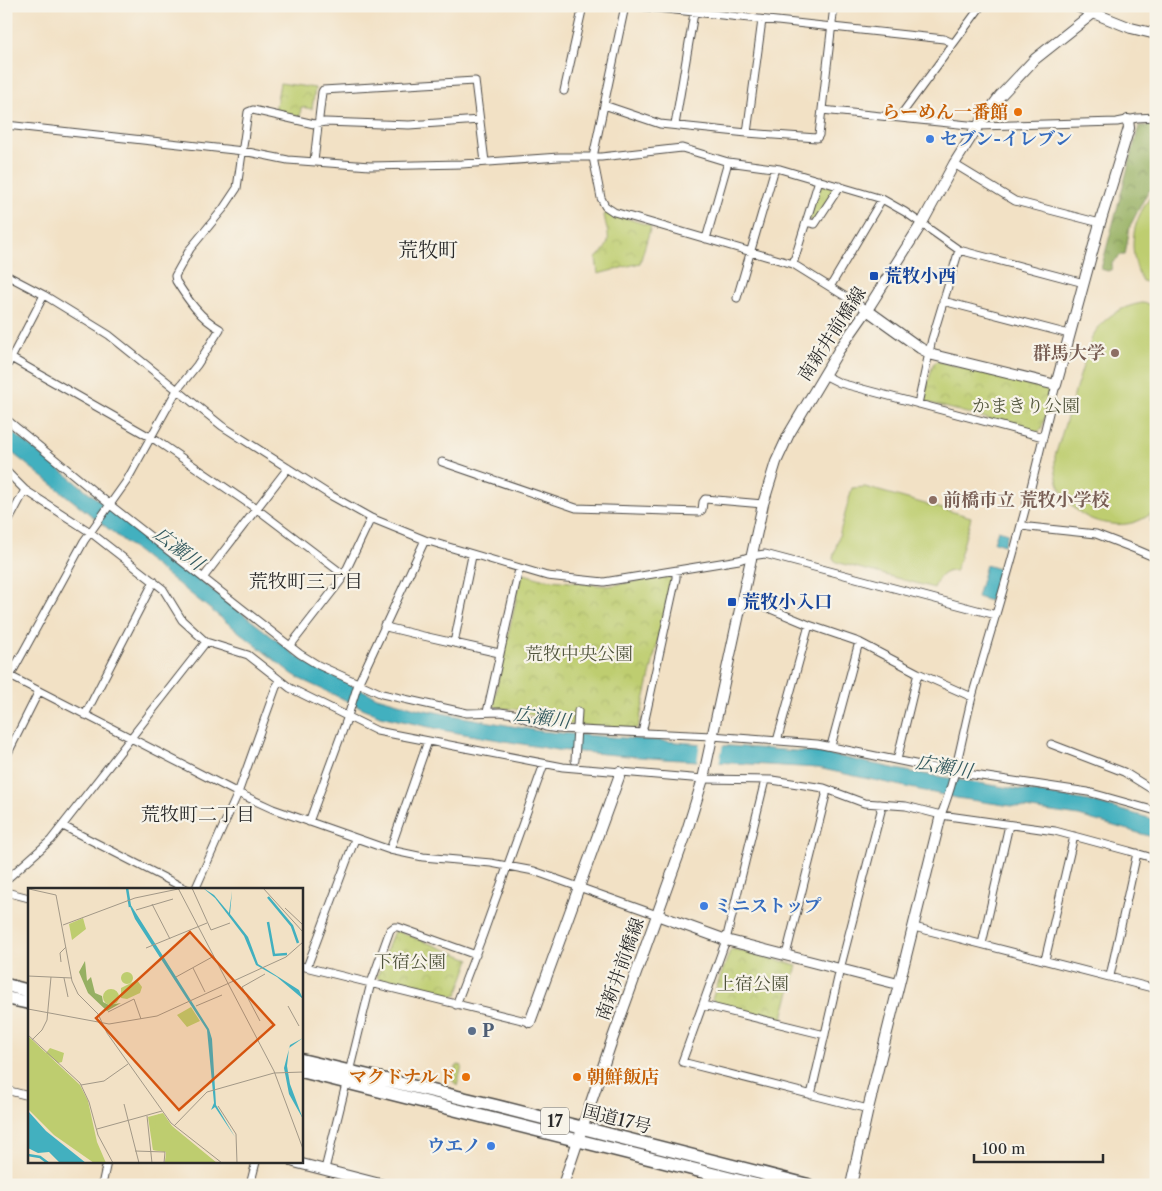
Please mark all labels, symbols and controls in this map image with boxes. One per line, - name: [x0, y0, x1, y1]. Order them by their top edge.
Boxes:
- place label: らーめん一番館: [882, 101, 1008, 123]
- marker: らーめん一番館: [1012, 106, 1024, 118]
- place label: セブン-イレブン: [940, 128, 1073, 150]
- marker: セブン-イレブン: [924, 133, 936, 145]
- district label: 荒牧町: [398, 238, 458, 262]
- place label: 荒牧小西: [884, 265, 956, 287]
- marker: 荒牧小西: [868, 270, 880, 282]
- street label: 南新井前橋線: [793, 283, 871, 385]
- place label: 群馬大学: [1033, 342, 1105, 364]
- marker: 群馬大学: [1109, 347, 1121, 359]
- park label: かまきり公園: [972, 395, 1080, 417]
- place label: 前橋市立 荒牧小学校: [943, 489, 1110, 511]
- marker: 前橋市立 荒牧小学校: [927, 494, 939, 506]
- water label: 広瀬川: [149, 522, 210, 576]
- district label: 荒牧町三丁目: [249, 570, 363, 593]
- place label: 荒牧小入口: [742, 591, 832, 613]
- marker: 荒牧小入口: [726, 596, 738, 608]
- park label: 荒牧中央公園: [525, 643, 633, 665]
- water label: 広瀬川: [512, 702, 574, 733]
- water label: 広瀬川: [914, 750, 976, 783]
- district label: 荒牧町二丁目: [141, 803, 255, 826]
- inset map: [28, 888, 302, 1164]
- place label: ミニストップ: [714, 895, 821, 917]
- marker: ミニストップ: [698, 900, 710, 912]
- street label: 南新井前橋線: [591, 914, 649, 1024]
- park label: 下宿公園: [374, 951, 446, 973]
- park label: 上宿公園: [717, 973, 789, 995]
- place label: P: [482, 1020, 494, 1042]
- marker: P: [466, 1025, 478, 1037]
- place label: マクドナルド: [349, 1066, 456, 1088]
- place label: 朝鮮飯店: [587, 1066, 659, 1088]
- marker: マクドナルド: [460, 1071, 472, 1083]
- marker: 朝鮮飯店: [571, 1071, 583, 1083]
- street label: 国道17号: [580, 1100, 654, 1138]
- road number: 17: [541, 1108, 569, 1134]
- scale bar: [974, 1131, 1103, 1163]
- place label: ウエノ: [427, 1135, 481, 1157]
- text: 100 m: [982, 1139, 1025, 1158]
- marker: ウエノ: [485, 1140, 497, 1152]

